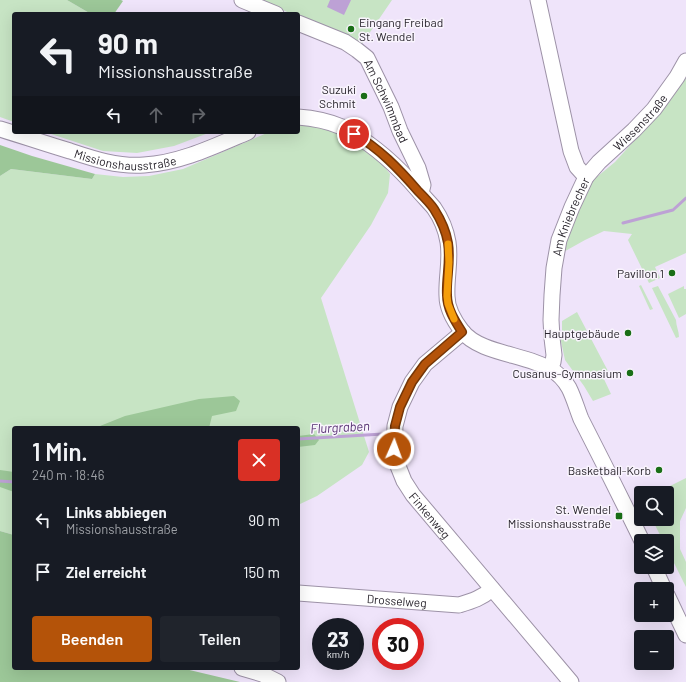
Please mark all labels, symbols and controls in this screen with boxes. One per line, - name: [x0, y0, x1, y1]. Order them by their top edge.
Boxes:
- place label: Eingang Freibad St. Wendel: [359, 15, 443, 43]
- marker: Eingang Freibad St. Wendel: [346, 24, 356, 34]
- text: 90 m: [98, 26, 158, 60]
- icon: left: [32, 28, 84, 80]
- street label: Am Schwimmbad: [362, 57, 412, 145]
- text: Missionshausstraße: [98, 60, 253, 82]
- place label: Suzuki Schmit: [319, 82, 356, 110]
- marker: Suzuki Schmit: [359, 91, 369, 101]
- street label: Wiesenstraße: [610, 91, 670, 153]
- icon: left: [103, 104, 125, 126]
- icon: ahead: [145, 104, 167, 126]
- icon: right: [187, 104, 209, 126]
- pin: [337, 117, 371, 151]
- icon: arrive: [343, 123, 365, 145]
- street label: Missionshausstraße: [73, 146, 178, 172]
- street label: Am Kniebrecher: [549, 174, 592, 257]
- place label: Pavillon 1: [617, 266, 664, 280]
- marker: Pavillon 1: [667, 268, 677, 278]
- place label: Hauptgebäude: [544, 326, 620, 340]
- marker: Hauptgebäude: [623, 328, 633, 338]
- place label: Cusanus-Gymnasium: [512, 366, 622, 380]
- marker: Cusanus-Gymnasium: [625, 368, 635, 378]
- water label: Flurgraben: [310, 417, 370, 437]
- position arrow: [373, 428, 415, 470]
- text: 1 Min.: [32, 437, 88, 466]
- button: close: [238, 439, 280, 481]
- place label: Basketball-Korb: [568, 463, 651, 477]
- marker: Basketball-Korb: [654, 465, 664, 475]
- text: 240 m · 18:46: [32, 467, 104, 483]
- map controls: [634, 486, 674, 670]
- button: search: [634, 486, 674, 526]
- street label: Finkenweg: [407, 489, 454, 541]
- place label: St. Wendel Missionshausstraße: [508, 502, 611, 530]
- text: Links abbiegen: [66, 503, 167, 521]
- icon: left: [32, 509, 54, 531]
- text: 90 m: [248, 511, 280, 529]
- marker: St. Wendel Missionshausstraße: [614, 511, 624, 521]
- text: Missionshausstraße: [66, 521, 178, 537]
- button: layers: [634, 534, 674, 574]
- icon: arrive: [32, 561, 54, 583]
- text: Ziel erreicht: [66, 563, 147, 581]
- text: 150 m: [243, 563, 280, 581]
- button: +: [634, 582, 674, 622]
- street label: Drosselweg: [366, 591, 427, 610]
- button: Beenden: [32, 616, 152, 662]
- button: Teilen: [160, 616, 280, 662]
- speed limit sign: 30: [372, 618, 424, 670]
- text: 23: [327, 627, 349, 651]
- button: −: [634, 630, 674, 670]
- text: km/h: [327, 648, 349, 660]

